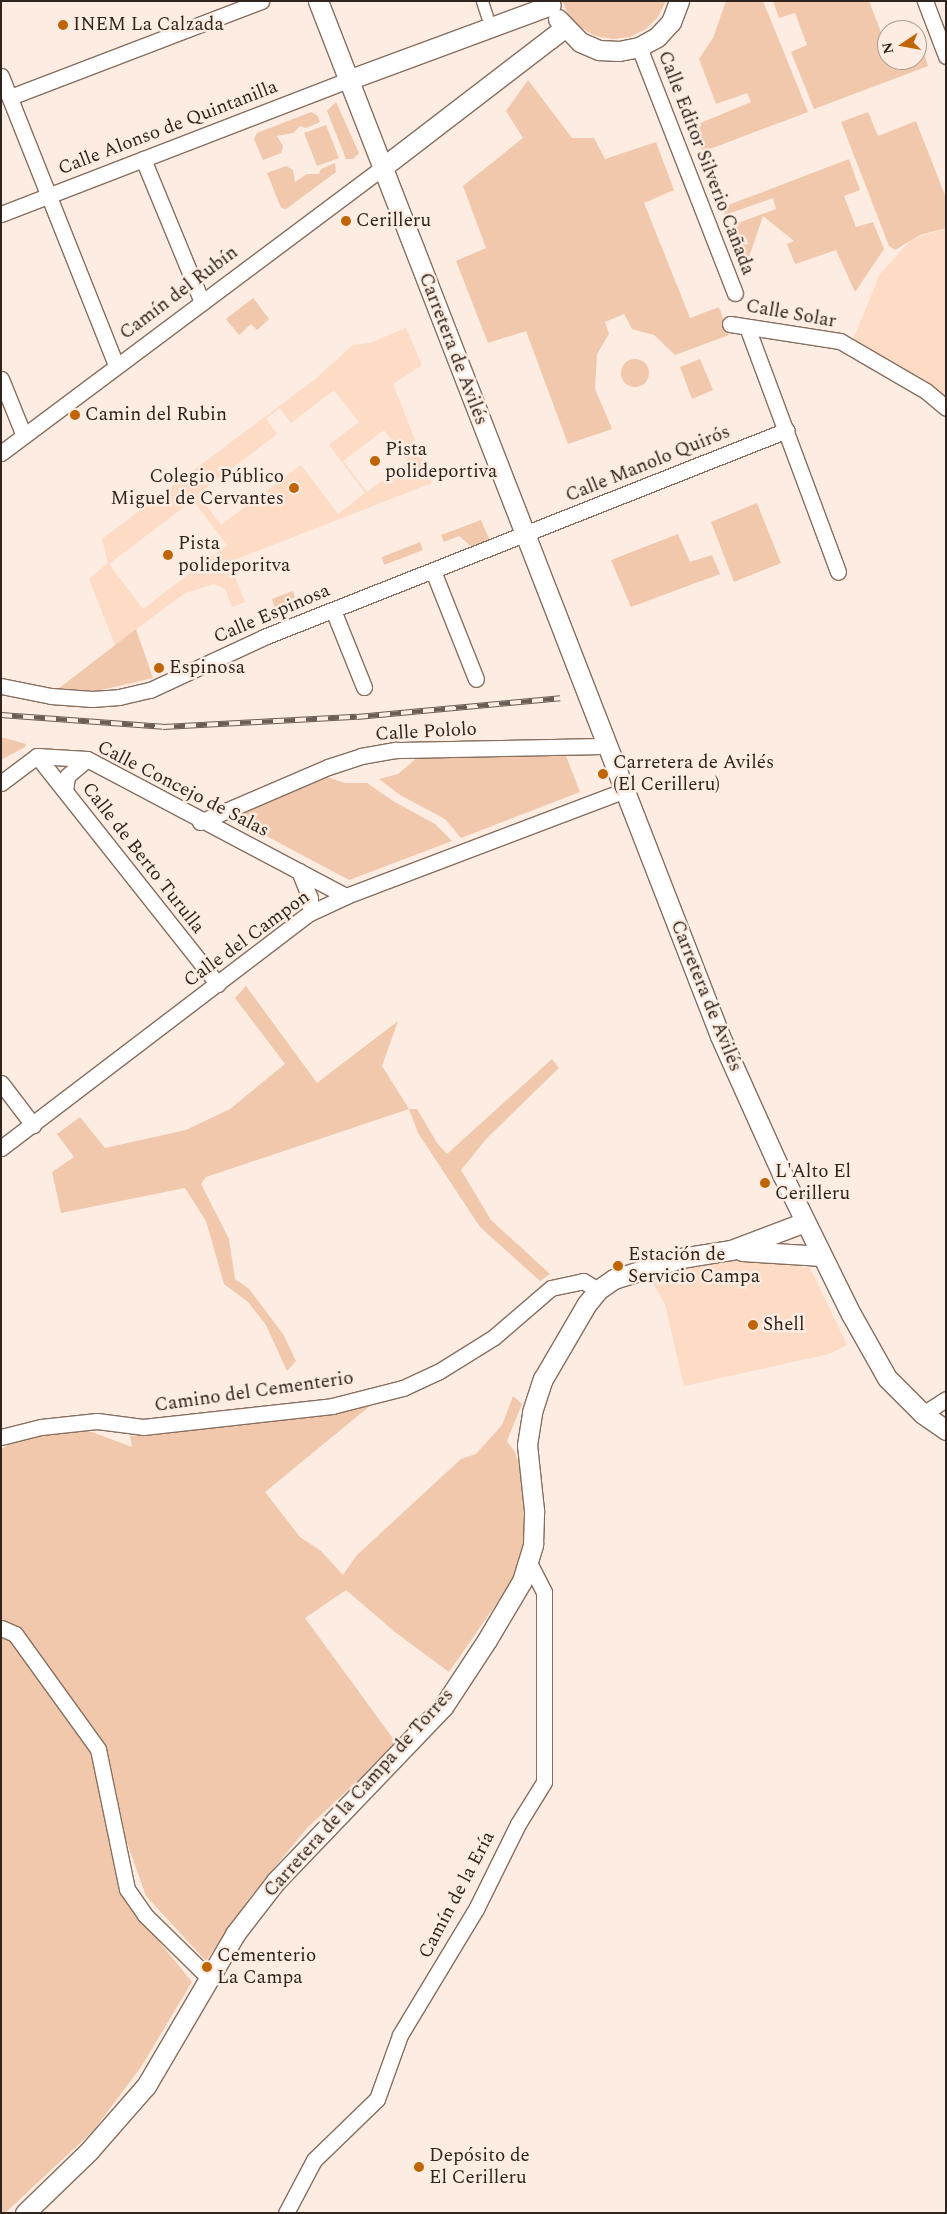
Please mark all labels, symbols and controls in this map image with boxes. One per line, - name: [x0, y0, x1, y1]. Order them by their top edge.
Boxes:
- place label: INEM La Calzada: [73, 14, 224, 36]
- marker: INEM La Calzada: [57, 19, 69, 31]
- north arrow: [877, 20, 927, 70]
- text: N: [876, 40, 899, 56]
- street label: Calle Editor Silverio Cañada: [653, 48, 759, 278]
- street label: Calle Alonso de Quintanilla: [55, 76, 281, 180]
- place label: Cerilleru: [356, 210, 431, 232]
- marker: Cerilleru: [340, 215, 352, 227]
- street label: Camín del Rubín: [115, 241, 243, 345]
- street label: Carretera de Avilés: [413, 270, 493, 428]
- street label: Calle Solar: [744, 295, 838, 333]
- place label: Camin del Rubin: [85, 404, 227, 426]
- marker: Camin del Rubin: [69, 409, 81, 421]
- street label: Calle Manolo Quirós: [562, 421, 734, 507]
- place label: Pista polideportiva: [385, 439, 497, 483]
- marker: Pista polideportiva: [369, 455, 381, 467]
- place label: Colegio Público Miguel de Cervantes: [111, 466, 284, 510]
- marker: Colegio Público Miguel de Cervantes: [288, 482, 300, 494]
- place label: Pista polideporitva: [178, 533, 290, 577]
- marker: Pista polideporitva: [162, 549, 174, 561]
- street label: Calle Espinosa: [210, 579, 334, 649]
- place label: Espinosa: [169, 657, 245, 679]
- marker: Espinosa: [153, 662, 165, 674]
- street label: Calle Pololo: [375, 718, 477, 746]
- street label: Calle Concejo de Salas: [93, 736, 273, 842]
- place label: Carretera de Avilés (El Cerilleru): [613, 752, 774, 796]
- marker: Carretera de Avilés (El Cerilleru): [597, 768, 609, 780]
- street label: Calle de Berto Turulla: [77, 778, 209, 938]
- street label: Calle del Campon: [180, 886, 314, 992]
- street label: Carretera de Avilés: [665, 917, 747, 1075]
- place label: L'Alto El Cerilleru: [775, 1161, 851, 1205]
- marker: L'Alto El Cerilleru: [759, 1177, 771, 1189]
- place label: Estación de Servicio Campa: [628, 1244, 760, 1288]
- marker: Estación de Servicio Campa: [612, 1260, 624, 1272]
- place label: Shell: [763, 1314, 805, 1336]
- marker: Shell: [747, 1319, 759, 1331]
- street label: Camino del Cementerio: [153, 1367, 355, 1417]
- street label: Carretera de la Campa de Torres: [259, 1684, 459, 1902]
- street label: Camín de la Ería: [414, 1828, 500, 1962]
- place label: Cementerio La Campa: [217, 1945, 316, 1989]
- marker: Cementerio La Campa: [201, 1961, 213, 1973]
- place label: Depósito de El Cerilleru: [429, 2145, 530, 2189]
- marker: Depósito de El Cerilleru: [413, 2161, 425, 2173]

